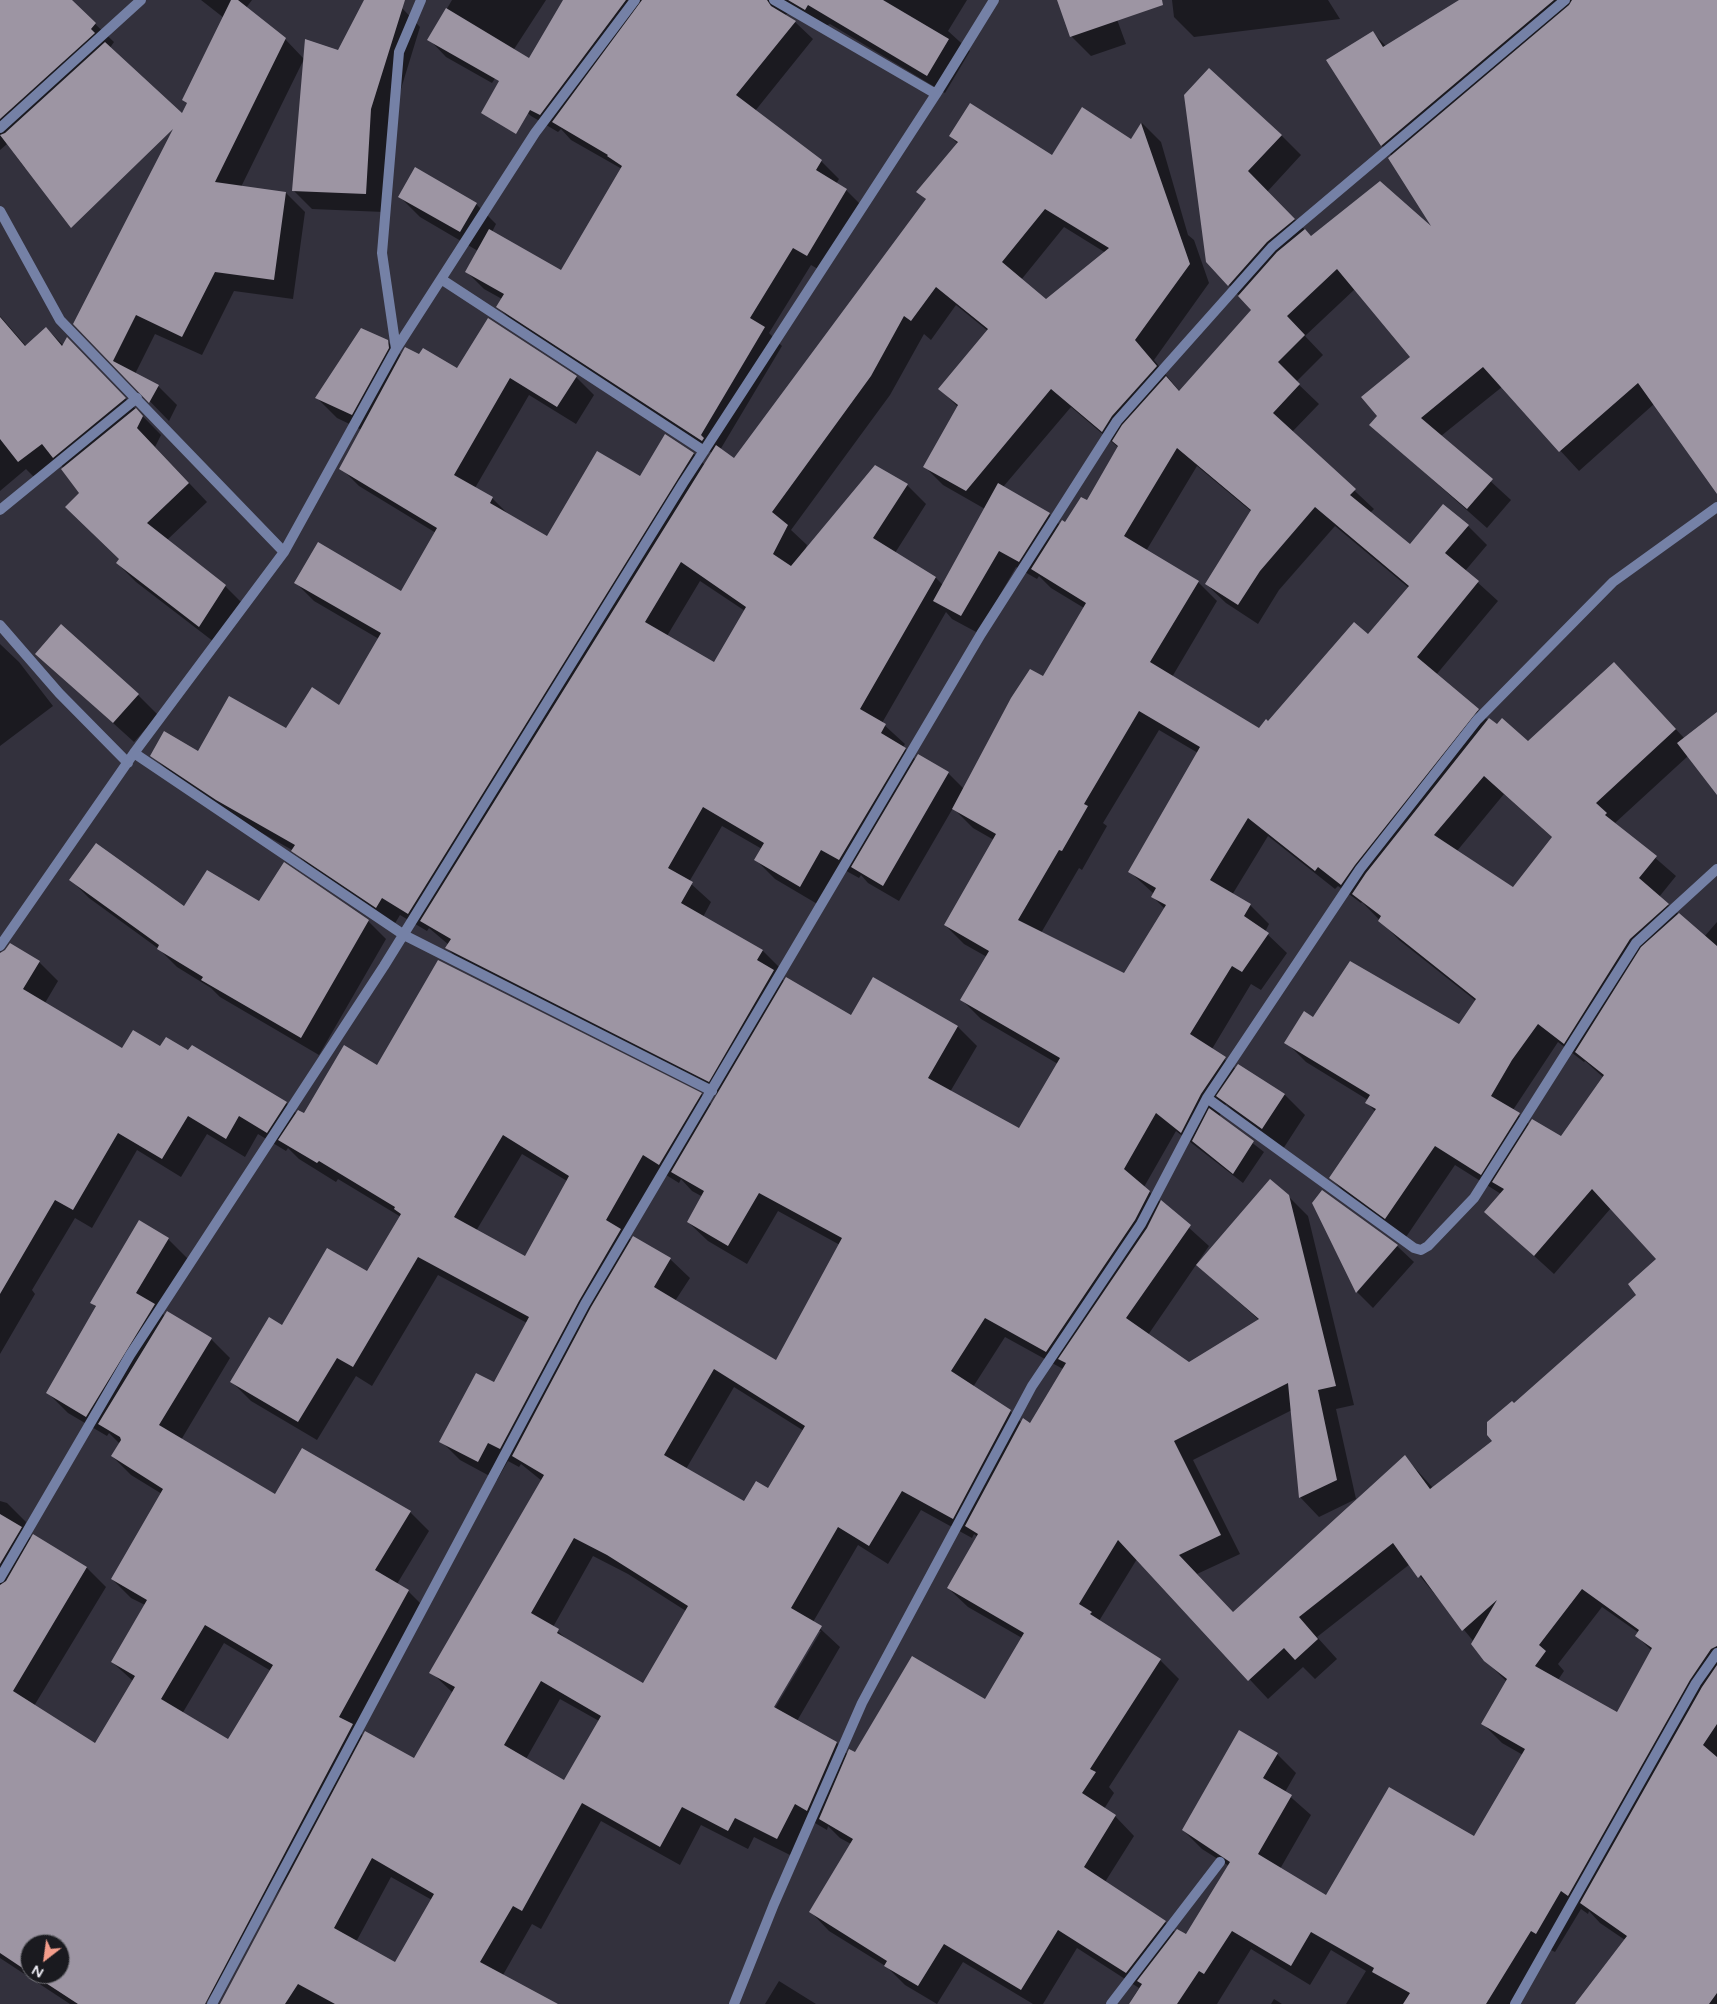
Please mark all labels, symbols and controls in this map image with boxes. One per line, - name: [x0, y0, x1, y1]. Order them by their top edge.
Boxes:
- north arrow: [20, 1934, 70, 1984]
- text: N: [29, 1961, 47, 1982]

